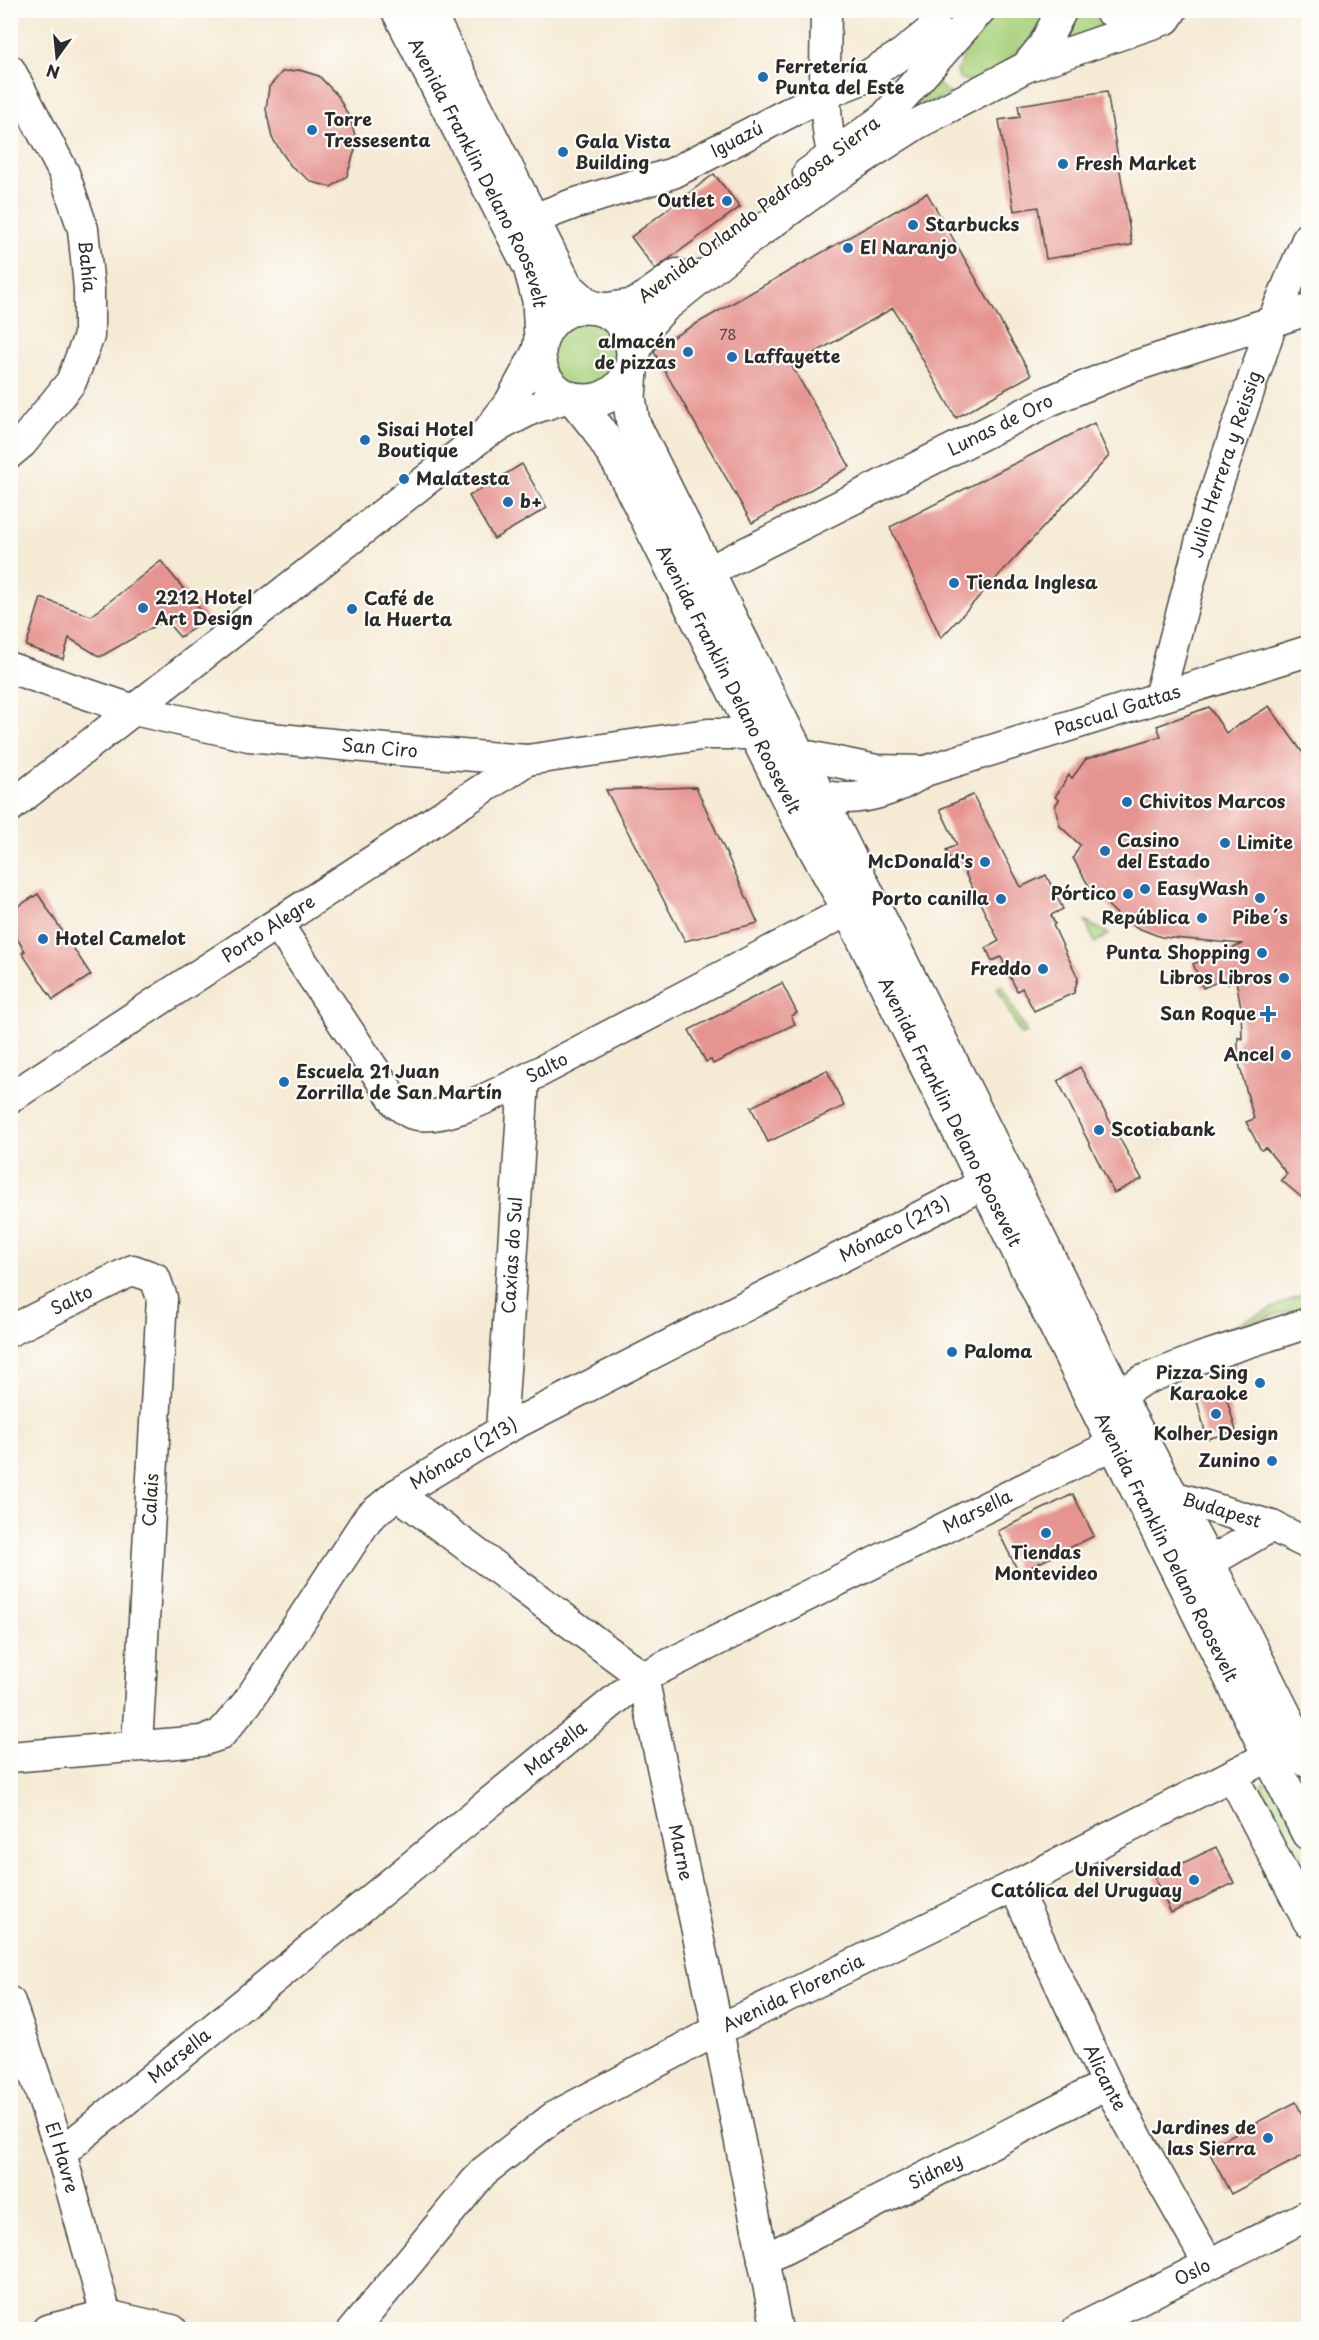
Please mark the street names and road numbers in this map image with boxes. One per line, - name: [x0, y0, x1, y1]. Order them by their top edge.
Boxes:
- street label: Avenida Franklin Delano Roosevelt: [402, 33, 554, 308]
- street label: Avenida Orlando Pedragosa Sierra: [632, 108, 885, 309]
- street label: Iguazú: [705, 114, 767, 163]
- street label: Bahía: [72, 239, 104, 294]
- street label: Julio Herrera y Reissig: [1182, 367, 1267, 560]
- street label: Lunas de Oro: [942, 386, 1057, 462]
- street label: Avenida Franklin Delano Roosevelt: [650, 540, 809, 818]
- street label: Pascual Gattas: [1050, 677, 1183, 742]
- street label: San Ciro: [340, 730, 419, 763]
- street label: Porto Alegre: [216, 887, 320, 968]
- street label: Avenida Franklin Delano Roosevelt: [873, 972, 1029, 1251]
- street label: Salto: [520, 1044, 572, 1089]
- street label: Mónaco (213): [834, 1189, 954, 1268]
- street label: Caxias do Sul: [494, 1196, 528, 1315]
- street label: Salto: [45, 1277, 97, 1321]
- street label: Avenida Franklin Delano Roosevelt: [1089, 1407, 1246, 1686]
- street label: Mónaco (213): [404, 1410, 522, 1495]
- street label: Calais: [135, 1473, 164, 1527]
- street label: Marsella: [938, 1481, 1017, 1539]
- street label: Budapest: [1179, 1485, 1265, 1534]
- street label: Marsella: [517, 1713, 593, 1781]
- street label: Marne: [663, 1822, 701, 1883]
- street label: Avenida Florencia: [717, 1946, 868, 2038]
- street label: Marsella: [141, 2021, 216, 2089]
- street label: Alicante: [1078, 2039, 1134, 2115]
- street label: El Havre: [39, 2118, 86, 2196]
- street label: Sidney: [903, 2145, 967, 2195]
- street label: Oslo: [1169, 2251, 1215, 2292]

